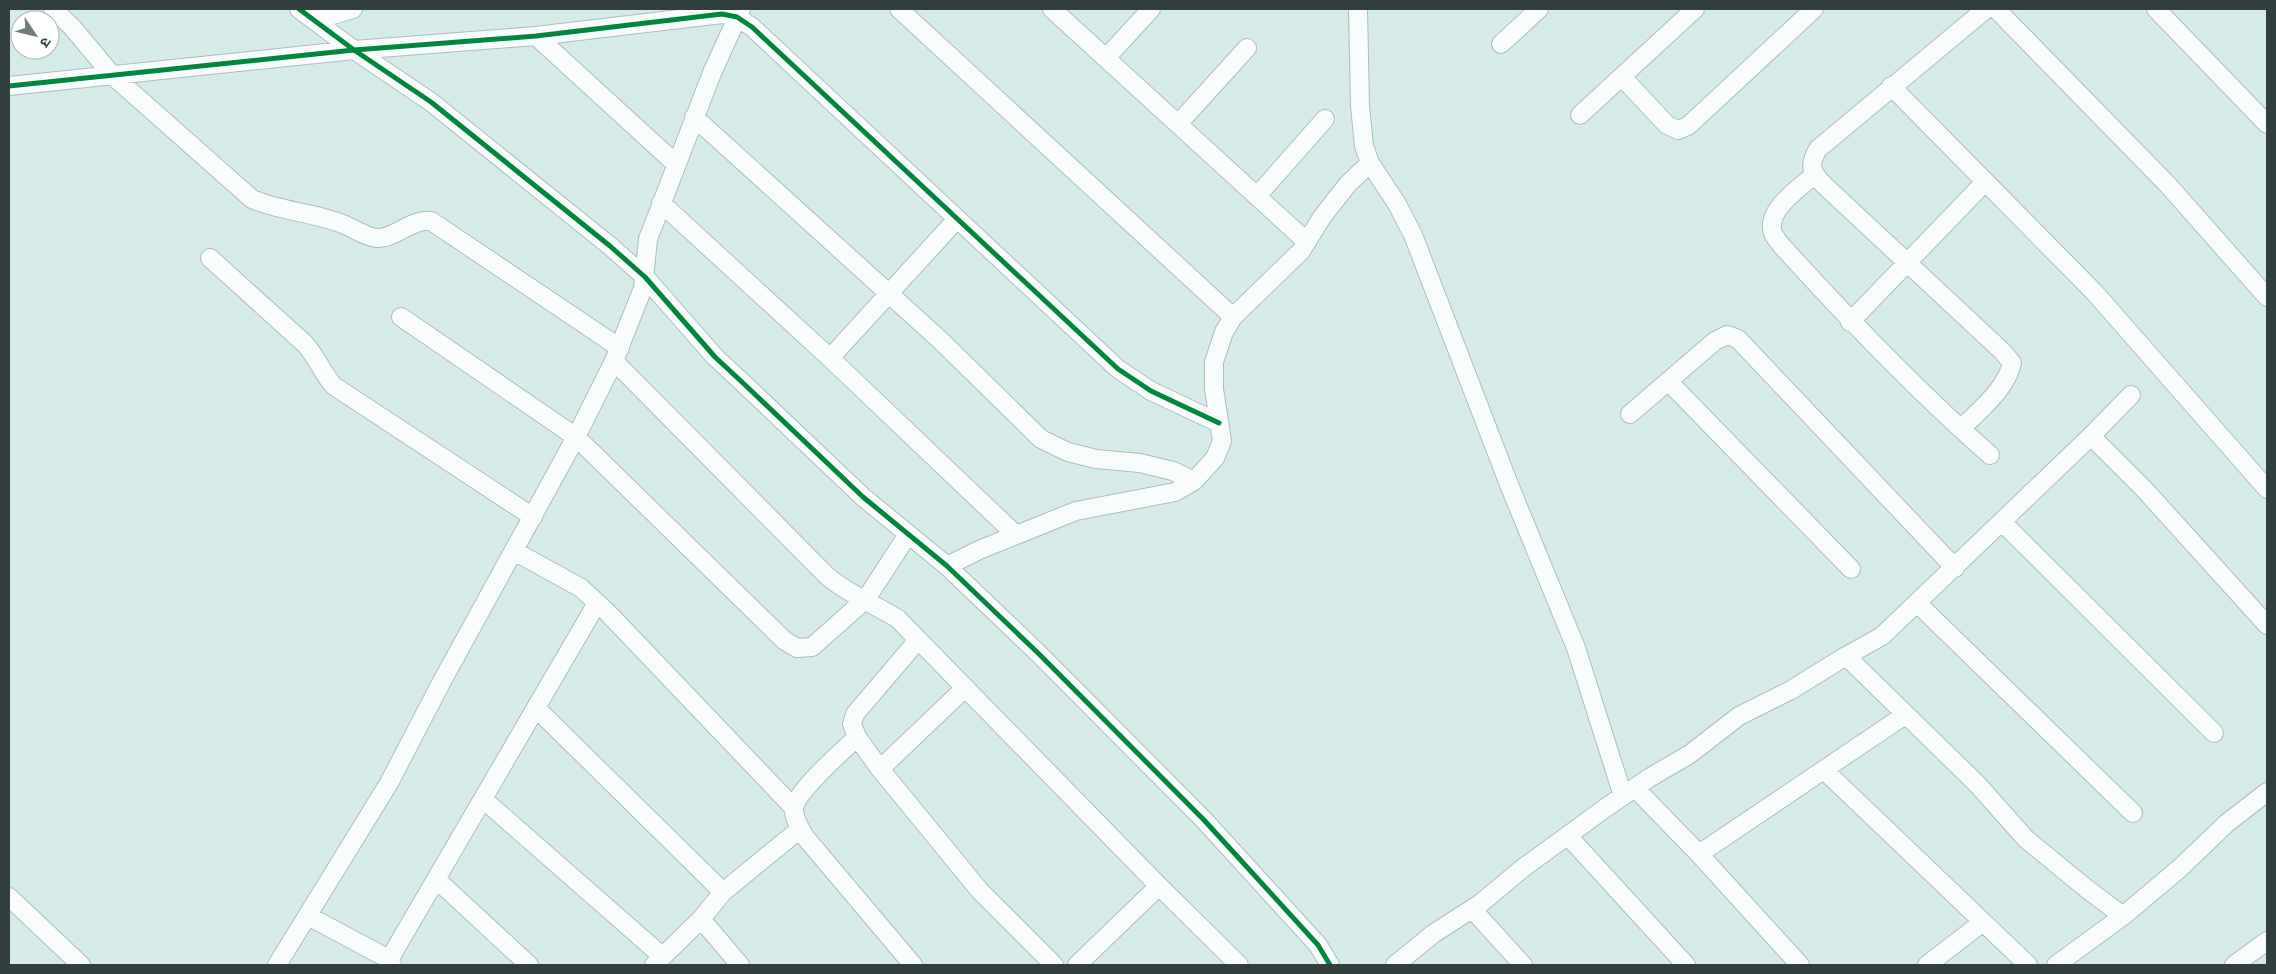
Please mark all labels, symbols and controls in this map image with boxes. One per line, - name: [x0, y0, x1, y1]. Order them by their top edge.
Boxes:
- north arrow: [10, 10, 60, 60]
- text: उ: [35, 34, 56, 52]

